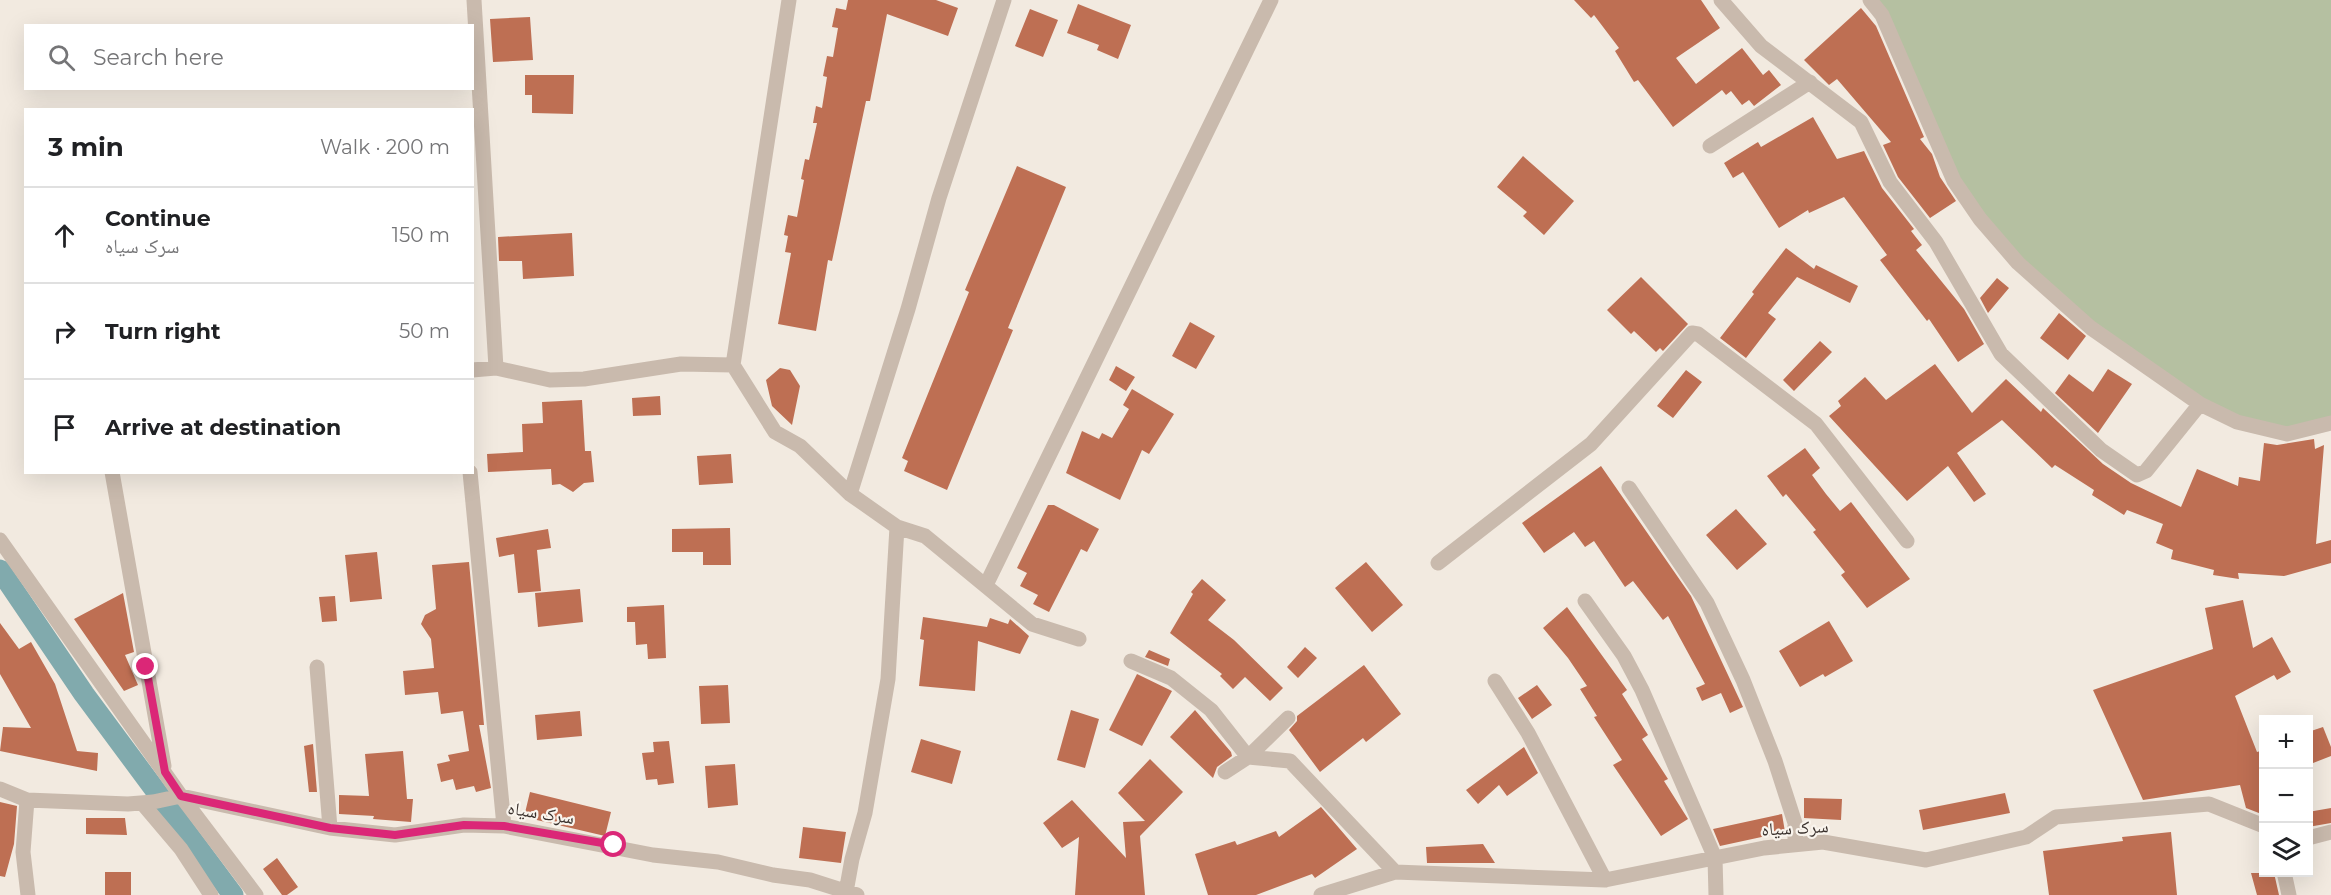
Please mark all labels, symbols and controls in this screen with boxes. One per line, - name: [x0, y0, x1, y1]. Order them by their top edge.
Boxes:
- search box: [24, 24, 474, 90]
- icon: search: [45, 41, 78, 74]
- text: Search here: [93, 44, 224, 71]
- text: 3 min: [48, 131, 124, 163]
- text: Walk · 200 m: [320, 135, 450, 159]
- text: Continue: [105, 205, 211, 232]
- icon: ahead: [48, 219, 81, 252]
- text: 150 m: [392, 223, 450, 247]
- text: سرک سیاه: [105, 234, 180, 258]
- icon: right: [48, 315, 81, 348]
- text: Turn right: [105, 318, 220, 345]
- text: 50 m: [399, 319, 450, 343]
- icon: arrive: [48, 411, 81, 444]
- text: Arrive at destination: [105, 414, 341, 441]
- route end: [132, 653, 158, 679]
- map controls: [2259, 715, 2313, 877]
- button: +: [2259, 715, 2313, 769]
- button: −: [2259, 769, 2313, 823]
- street label: سرک سیاه: [506, 797, 576, 829]
- street label: سرک سیاه: [1761, 815, 1829, 841]
- button: layers: [2259, 823, 2313, 877]
- route start: [600, 831, 626, 857]

